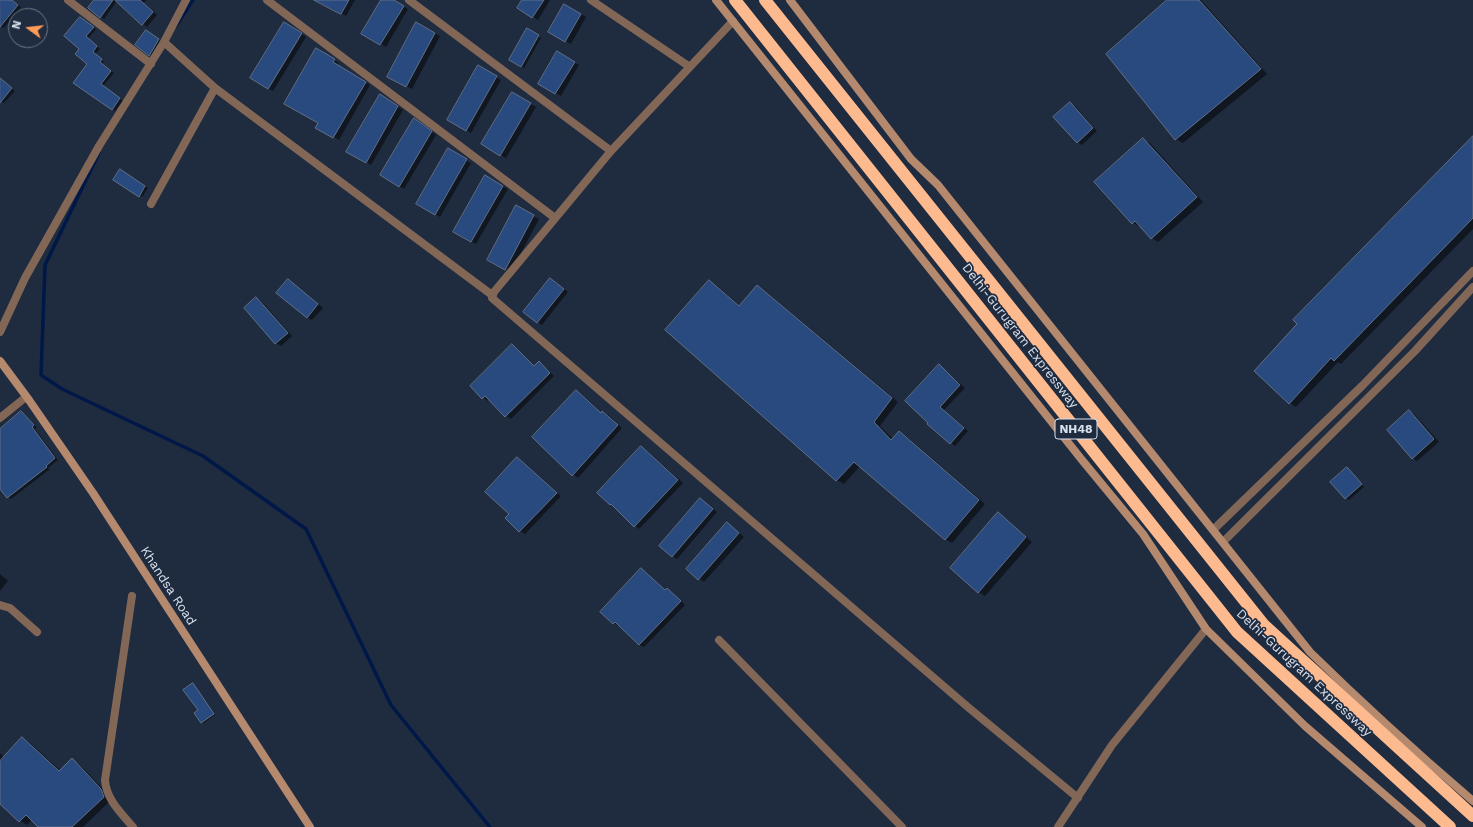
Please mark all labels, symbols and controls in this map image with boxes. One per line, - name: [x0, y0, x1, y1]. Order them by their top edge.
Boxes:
- north arrow: [8, 8, 48, 48]
- text: N: [10, 19, 24, 31]
- street label: Delhi-Gurugram Expressway: [959, 260, 1081, 412]
- road number: NH48: [1055, 419, 1097, 439]
- street label: Khandsa Road: [137, 544, 199, 628]
- street label: Delhi-Gurugram Expressway: [1233, 606, 1375, 740]

